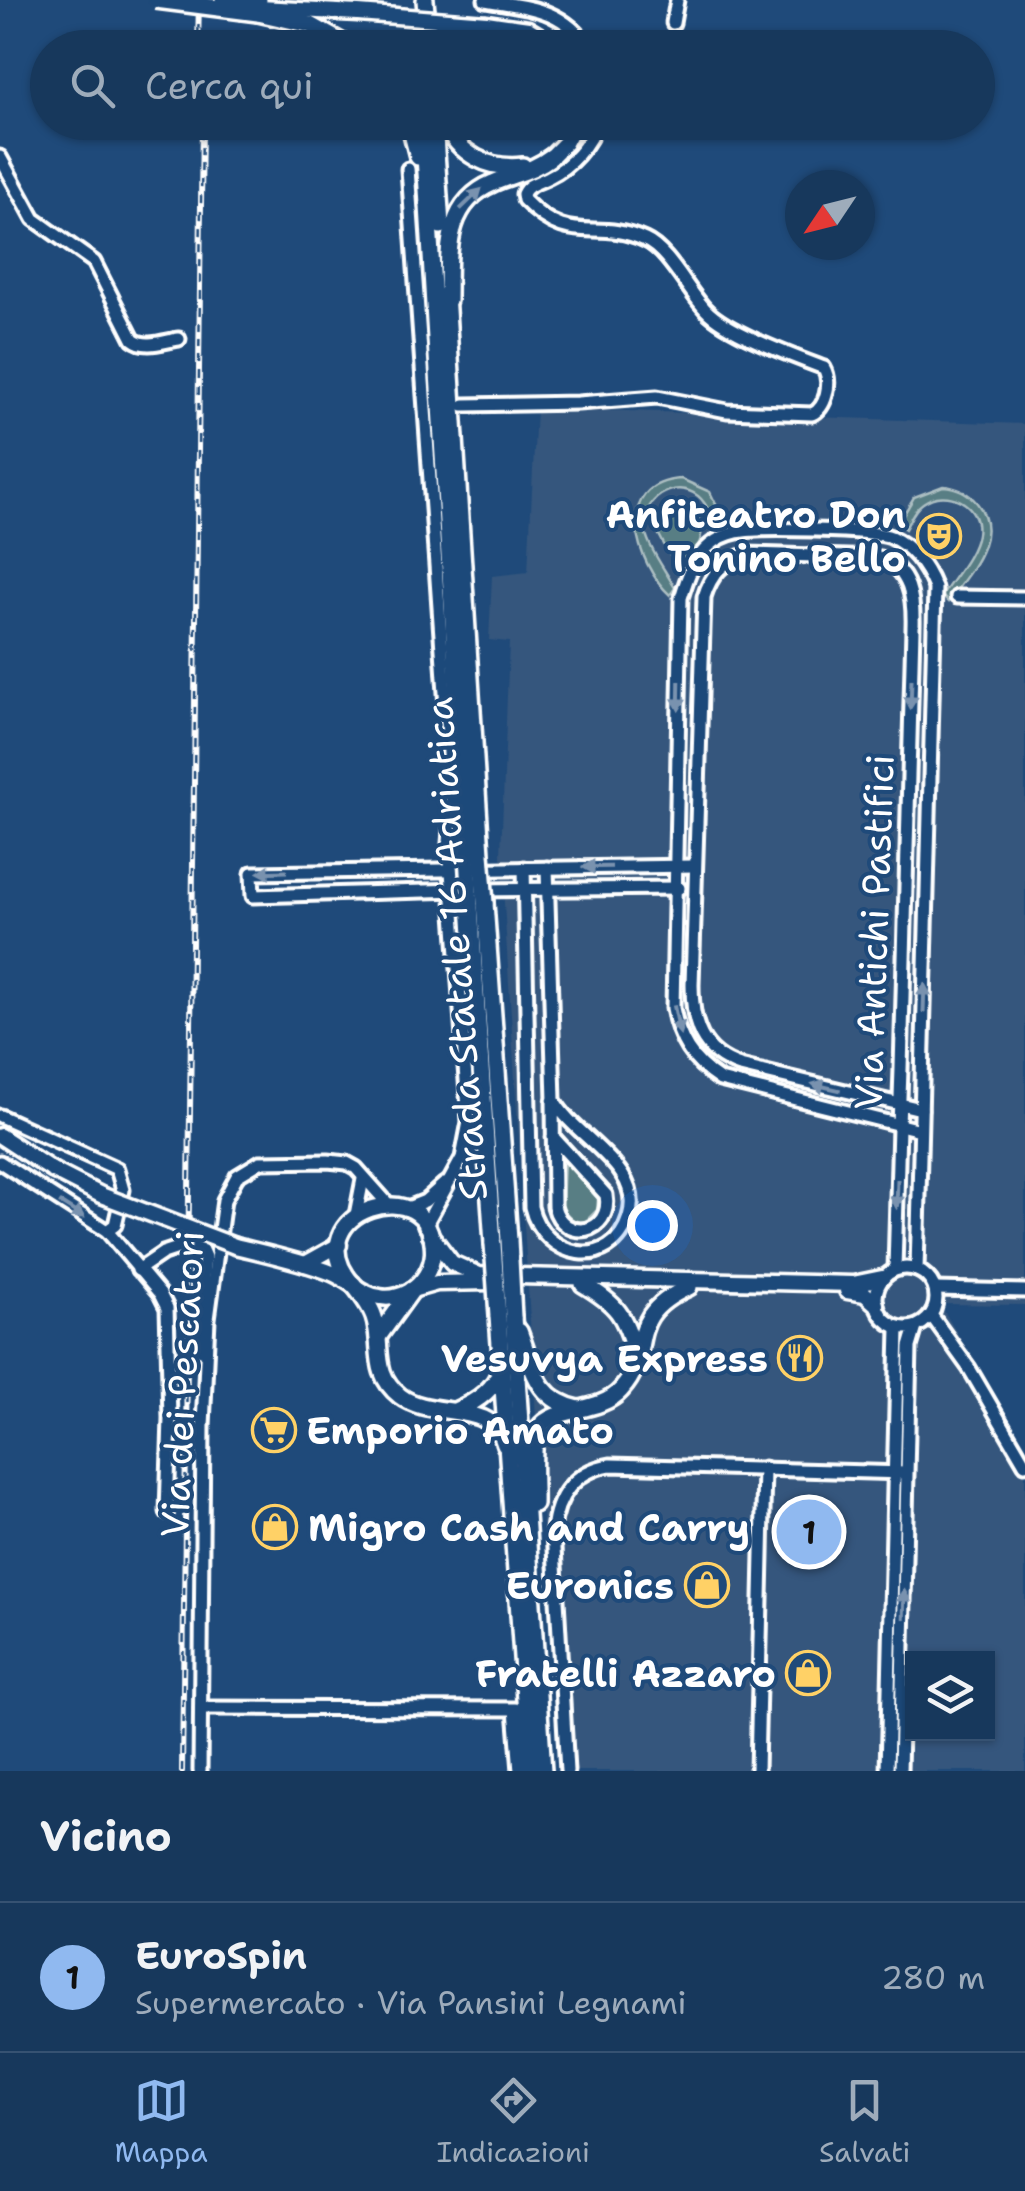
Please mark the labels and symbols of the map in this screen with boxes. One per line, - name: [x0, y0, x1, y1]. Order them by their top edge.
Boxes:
- north arrow: [785, 170, 875, 260]
- one-way arrow: [459, 188, 483, 211]
- place label: Anfiteatro Don Tonino Bello: [606, 489, 906, 584]
- theatre icon: Anfiteatro Don Tonino Bello: [916, 513, 962, 559]
- one-way arrow: [903, 678, 919, 710]
- one-way arrow: [671, 680, 687, 712]
- street label: Strada Statale 16 Adriatica: [413, 695, 499, 1202]
- street label: Via Antichi Pastifici: [842, 753, 906, 1111]
- one-way arrow: [580, 859, 612, 875]
- one-way arrow: [255, 865, 287, 881]
- one-way arrow: [916, 981, 932, 1013]
- one-way arrow: [670, 1005, 685, 1036]
- one-way arrow: [810, 1079, 841, 1094]
- one-way arrow: [889, 1178, 905, 1210]
- your location: [627, 1200, 678, 1251]
- one-way arrow: [58, 1201, 86, 1218]
- street label: Via dei Pescatori: [148, 1229, 216, 1539]
- place label: Vesuvya Express: [441, 1333, 768, 1384]
- restaurant icon: Vesuvya Express: [777, 1335, 823, 1381]
- place label: Emporio Amato: [306, 1405, 614, 1456]
- supermarket icon: Emporio Amato: [251, 1407, 297, 1453]
- pin: 1: [776, 1494, 842, 1570]
- place label: Migro Cash and Carry: [308, 1502, 750, 1553]
- shop icon: Migro Cash and Carry: [252, 1504, 298, 1550]
- place label: Euronics: [506, 1560, 674, 1611]
- shop icon: Euronics: [684, 1562, 730, 1608]
- one-way arrow: [897, 1587, 913, 1619]
- place label: Fratelli Azzaro: [475, 1648, 776, 1699]
- shop icon: Fratelli Azzaro: [785, 1650, 831, 1696]

